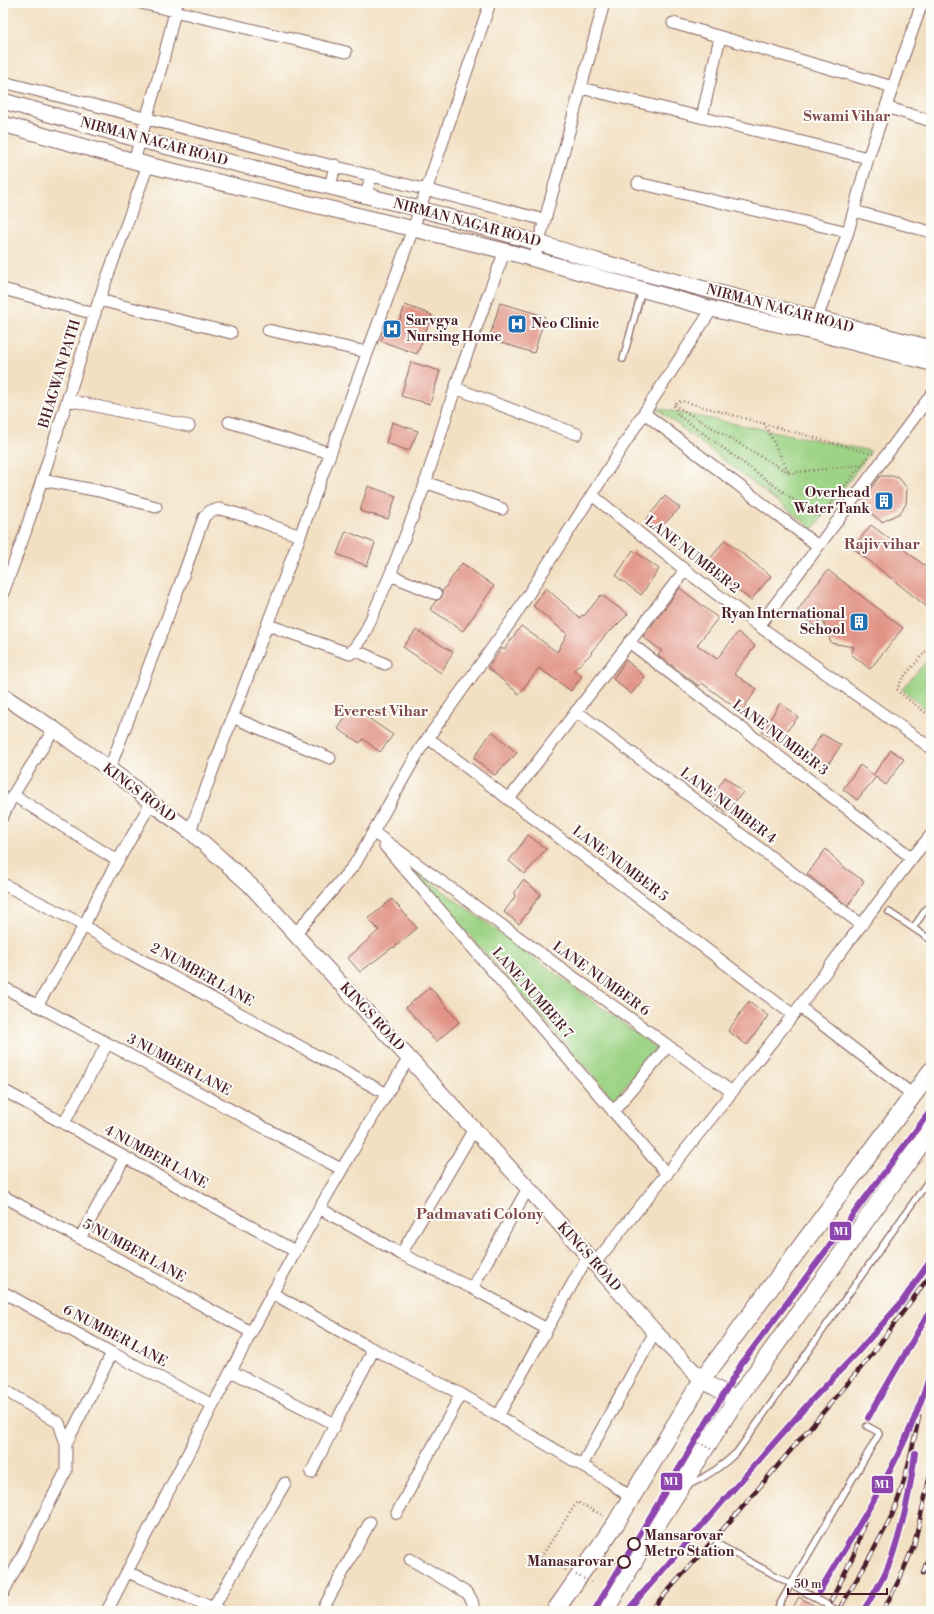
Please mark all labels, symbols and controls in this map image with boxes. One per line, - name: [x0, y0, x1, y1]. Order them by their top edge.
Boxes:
- district label: Swami Vihar: [803, 107, 891, 126]
- street label: NIRMAN NAGAR ROAD: [78, 114, 230, 170]
- street label: NIRMAN NAGAR ROAD: [391, 195, 543, 251]
- street label: NIRMAN NAGAR ROAD: [704, 281, 856, 337]
- place label: Sarvgya Nursing Home: [406, 312, 502, 346]
- hospital icon: Neo Clinic: [506, 313, 528, 335]
- place label: Neo Clinic: [531, 315, 599, 333]
- street label: BHAGWAN PATH: [35, 317, 85, 431]
- hospital icon: Sarvgya Nursing Home: [381, 318, 403, 340]
- place label: Overhead Water Tank: [793, 484, 870, 518]
- building icon: Overhead Water Tank: [873, 490, 895, 512]
- street label: LANE NUMBER 2: [641, 512, 743, 598]
- district label: Rajiv vihar: [844, 535, 920, 554]
- place label: Ryan International School: [721, 605, 845, 639]
- building icon: Ryan International School: [848, 611, 870, 633]
- street label: LANE NUMBER 3: [729, 696, 832, 780]
- district label: Everest Vihar: [334, 702, 429, 721]
- street label: KINGS ROAD: [99, 760, 179, 826]
- street label: LANE NUMBER 4: [676, 764, 780, 848]
- street label: LANE NUMBER 5: [569, 822, 672, 906]
- street label: LANE NUMBER 6: [549, 938, 654, 1021]
- street label: 2 NUMBER LANE: [147, 939, 257, 1011]
- street label: LANE NUMBER 7: [488, 944, 576, 1042]
- street label: KINGS ROAD: [336, 979, 408, 1055]
- street label: 3 NUMBER LANE: [124, 1030, 234, 1100]
- street label: 4 NUMBER LANE: [101, 1121, 211, 1193]
- district label: Padmavati Colony: [416, 1205, 544, 1224]
- street label: 5 NUMBER LANE: [79, 1215, 189, 1287]
- street label: KINGS ROAD: [553, 1219, 625, 1296]
- line badge: M1: [829, 1221, 852, 1241]
- text: M1: [833, 1225, 849, 1239]
- street label: 6 NUMBER LANE: [60, 1301, 170, 1371]
- line badge: M1: [660, 1472, 683, 1491]
- text: M1: [663, 1475, 679, 1489]
- line badge: M1: [871, 1475, 894, 1494]
- text: M1: [874, 1478, 890, 1492]
- place label: Mansarovar Metro Station: [644, 1527, 735, 1561]
- marker: Mansarovar Metro Station: [627, 1537, 641, 1551]
- place label: Manasarovar: [527, 1553, 614, 1571]
- marker: Manasarovar: [617, 1555, 631, 1569]
- scale bar: [788, 1570, 887, 1596]
- text: 50 m: [794, 1577, 822, 1592]

